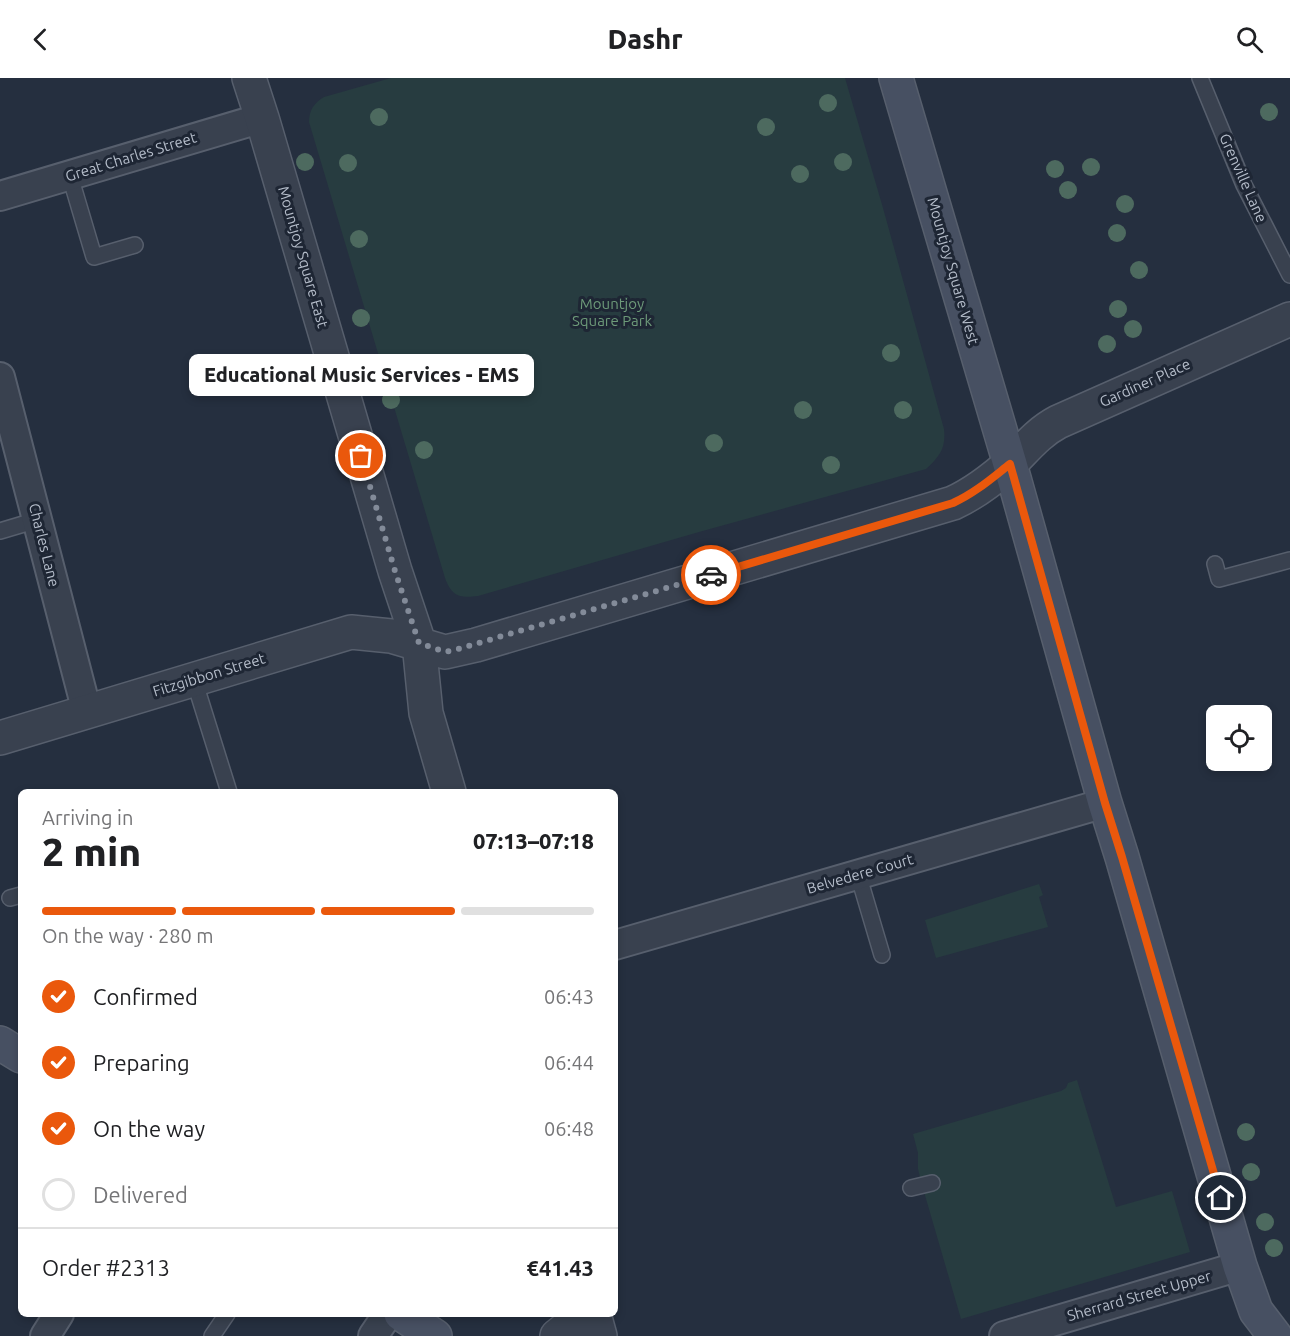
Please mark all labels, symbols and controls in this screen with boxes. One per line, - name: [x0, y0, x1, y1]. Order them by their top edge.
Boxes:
- icon: back: [24, 23, 57, 56]
- icon: search: [1233, 23, 1266, 56]
- text: Dashr: [607, 24, 683, 54]
- street label: Great Charles Street: [63, 128, 199, 185]
- street label: Grenville Lane: [1216, 131, 1271, 225]
- street label: Mountjoy Square East: [275, 184, 332, 330]
- street label: Mountjoy Square West: [924, 195, 983, 347]
- park label: Mountjoy Square Park: [572, 295, 652, 329]
- callout: Educational Music Services - EMS: [188, 354, 534, 396]
- street label: Gardiner Place: [1097, 355, 1193, 410]
- text: Educational Music Services - EMS: [204, 363, 519, 386]
- pin: [335, 430, 386, 481]
- icon: bag: [344, 439, 377, 472]
- street label: Charles Lane: [26, 501, 63, 588]
- courier: [681, 545, 741, 605]
- icon: car: [695, 559, 728, 592]
- street label: Fitzgibbon Street: [151, 649, 267, 700]
- map controls: [1206, 705, 1272, 771]
- button: locate: [1206, 705, 1272, 771]
- text: Arriving in: [42, 806, 133, 829]
- text: 07:13–07:18: [473, 828, 594, 853]
- text: 2 min: [42, 830, 141, 873]
- street label: Belvedere Court: [805, 850, 915, 897]
- text: On the way · 280 m: [42, 924, 214, 947]
- icon: check: [42, 980, 75, 1013]
- text: Confirmed: [93, 984, 198, 1009]
- text: 06:43: [544, 985, 594, 1008]
- icon: check: [42, 1046, 75, 1079]
- text: Preparing: [93, 1050, 190, 1075]
- text: 06:44: [544, 1051, 594, 1074]
- icon: check: [42, 1112, 75, 1145]
- text: On the way: [93, 1116, 205, 1141]
- text: 06:48: [544, 1117, 594, 1140]
- pin: [1195, 1172, 1246, 1223]
- icon: home: [1204, 1181, 1237, 1214]
- text: Delivered: [93, 1182, 188, 1207]
- text: Order #2313: [42, 1255, 170, 1280]
- text: €41.43: [527, 1255, 594, 1280]
- street label: Sherrard Street Upper: [1065, 1267, 1213, 1324]

